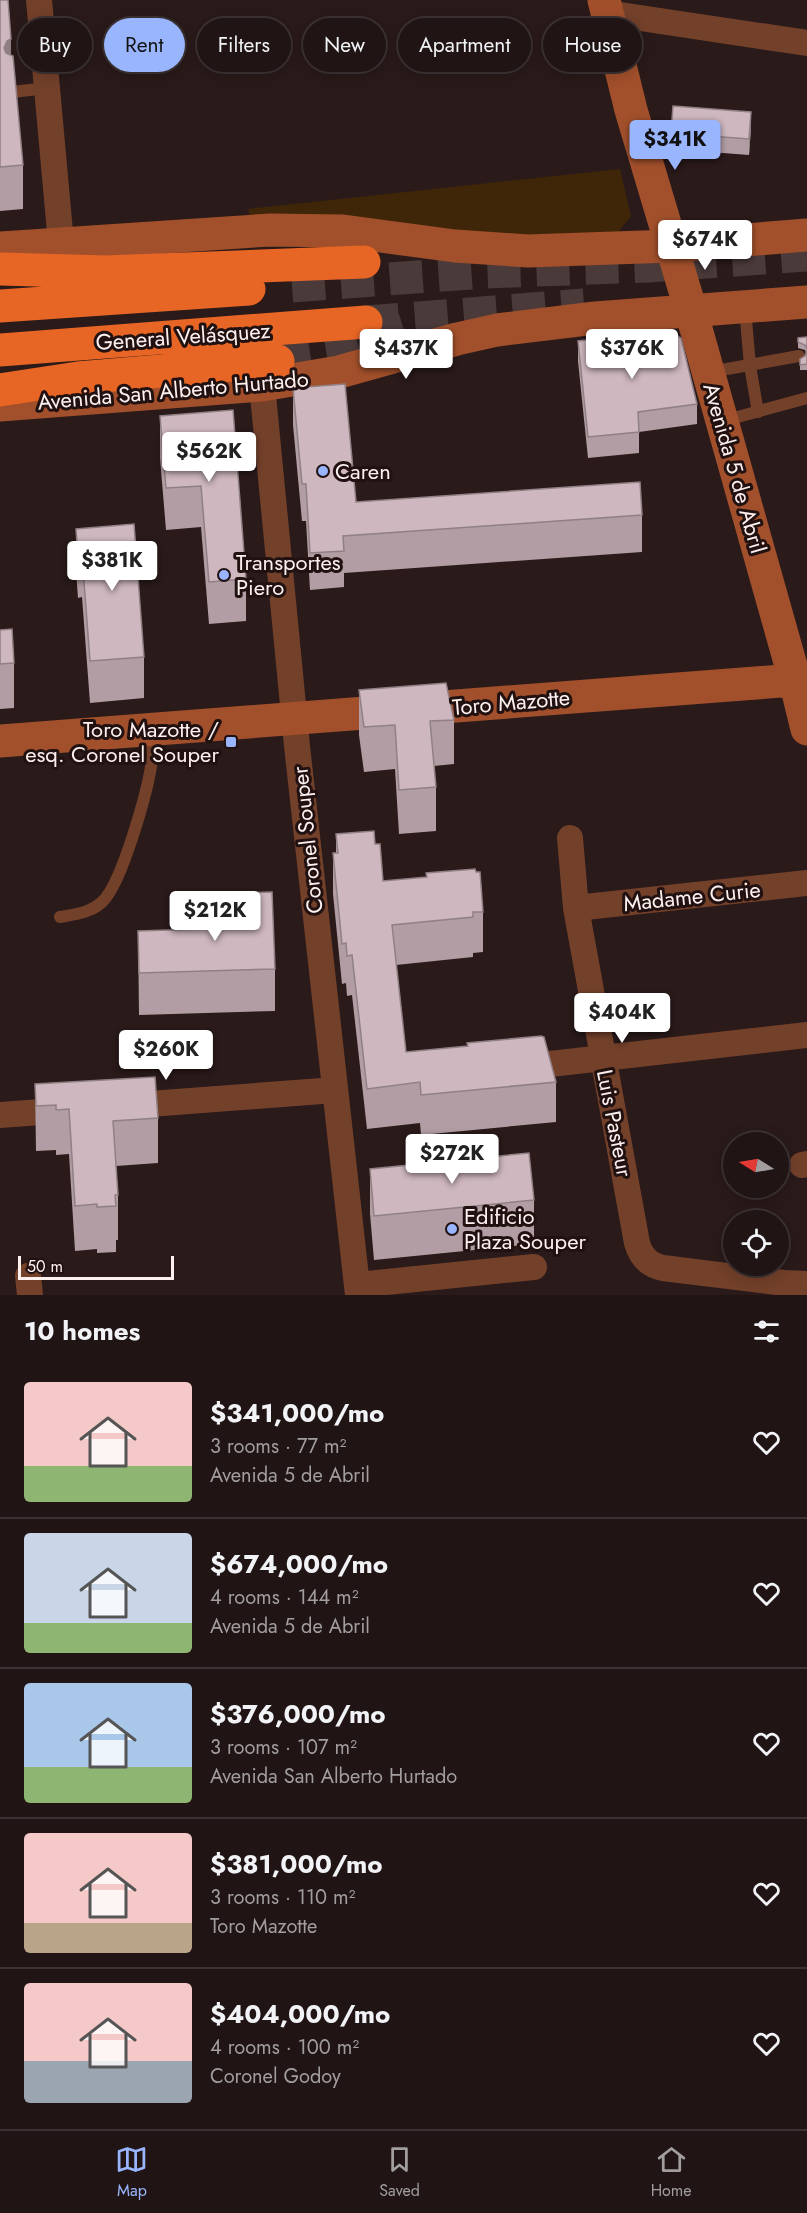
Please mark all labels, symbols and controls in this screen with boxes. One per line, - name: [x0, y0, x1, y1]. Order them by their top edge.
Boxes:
- chip: Buy: [18, 18, 92, 72]
- chip: Rent: [104, 18, 185, 72]
- chip: Filters: [197, 18, 291, 72]
- chip: New: [303, 18, 386, 72]
- chip: Apartment: [398, 18, 531, 72]
- chip: House: [543, 18, 642, 72]
- pin: $341K: [633, 120, 717, 171]
- text: $341K: [644, 125, 706, 154]
- pin: $674K: [663, 220, 747, 271]
- text: $674K: [672, 225, 738, 254]
- street label: General Velásquez: [95, 314, 271, 358]
- pin: $437K: [364, 329, 448, 380]
- pin: $376K: [590, 329, 674, 380]
- text: $437K: [374, 334, 438, 363]
- text: $376K: [600, 334, 664, 363]
- street label: Avenida San Alberto Hurtado: [36, 362, 310, 418]
- street label: Avenida 5 de Abril: [695, 379, 775, 557]
- pin: $562K: [167, 432, 251, 483]
- text: $562K: [176, 437, 242, 466]
- place label: Caren: [335, 455, 391, 487]
- marker: Caren: [316, 464, 330, 478]
- pin: $381K: [70, 541, 154, 592]
- text: $381K: [81, 546, 143, 575]
- place label: Transportes Piero: [236, 546, 341, 603]
- marker: Transportes Piero: [217, 568, 231, 582]
- street label: Toro Mazotte: [451, 681, 571, 723]
- place label: Toro Mazotte / esq. Coronel Souper: [25, 713, 219, 770]
- marker: Toro Mazotte / esq. Coronel Souper: [224, 735, 238, 749]
- street label: Coronel Souper: [283, 764, 331, 915]
- street label: Madame Curie: [622, 873, 762, 919]
- pin: $212K: [173, 891, 257, 942]
- text: $212K: [184, 896, 246, 925]
- pin: $404K: [580, 993, 664, 1044]
- text: $404K: [588, 998, 656, 1027]
- pin: $260K: [124, 1030, 208, 1081]
- text: $260K: [133, 1035, 199, 1064]
- street label: Luis Pasteur: [589, 1067, 641, 1180]
- north arrow: [723, 1132, 789, 1198]
- map controls: [723, 1132, 789, 1276]
- pin: $272K: [410, 1134, 494, 1185]
- text: $272K: [420, 1139, 484, 1168]
- place label: Edificio Plaza Souper: [464, 1200, 586, 1257]
- button: locate: [723, 1210, 789, 1276]
- marker: Edificio Plaza Souper: [445, 1222, 459, 1236]
- scale bar: [18, 1253, 174, 1280]
- text: 50 m: [27, 1255, 63, 1278]
- text: 10 homes: [24, 1312, 140, 1350]
- icon: filters: [750, 1315, 783, 1348]
- text: $341,000/mo: [210, 1394, 384, 1432]
- icon: home: [72, 1406, 144, 1478]
- icon: heart: [750, 1426, 783, 1459]
- text: 3 rooms · 77 m²: [210, 1432, 347, 1461]
- text: Avenida 5 de Abril: [210, 1461, 370, 1490]
- text: $674,000/mo: [210, 1545, 388, 1583]
- icon: home: [72, 1557, 144, 1629]
- icon: heart: [750, 1577, 783, 1610]
- text: 4 rooms · 144 m²: [210, 1583, 359, 1612]
- text: Avenida 5 de Abril: [210, 1612, 370, 1641]
- text: $376,000/mo: [210, 1695, 386, 1733]
- icon: home: [72, 1707, 144, 1779]
- icon: heart: [750, 1727, 783, 1760]
- text: 3 rooms · 107 m²: [210, 1733, 357, 1762]
- text: Avenida San Alberto Hurtado: [210, 1762, 457, 1791]
- text: $381,000/mo: [210, 1845, 383, 1883]
- icon: home: [72, 1857, 144, 1929]
- icon: heart: [750, 1877, 783, 1910]
- text: 3 rooms · 110 m²: [210, 1883, 356, 1912]
- text: Toro Mazotte: [210, 1912, 317, 1941]
- text: $404,000/mo: [210, 1995, 390, 2033]
- icon: home: [72, 2007, 144, 2079]
- icon: heart: [750, 2027, 783, 2060]
- text: 4 rooms · 100 m²: [210, 2033, 359, 2062]
- text: Coronel Godoy: [210, 2062, 341, 2091]
- tab: Map: [115, 2143, 148, 2202]
- tab: Saved: [379, 2143, 420, 2202]
- tab: Home: [651, 2143, 692, 2202]

